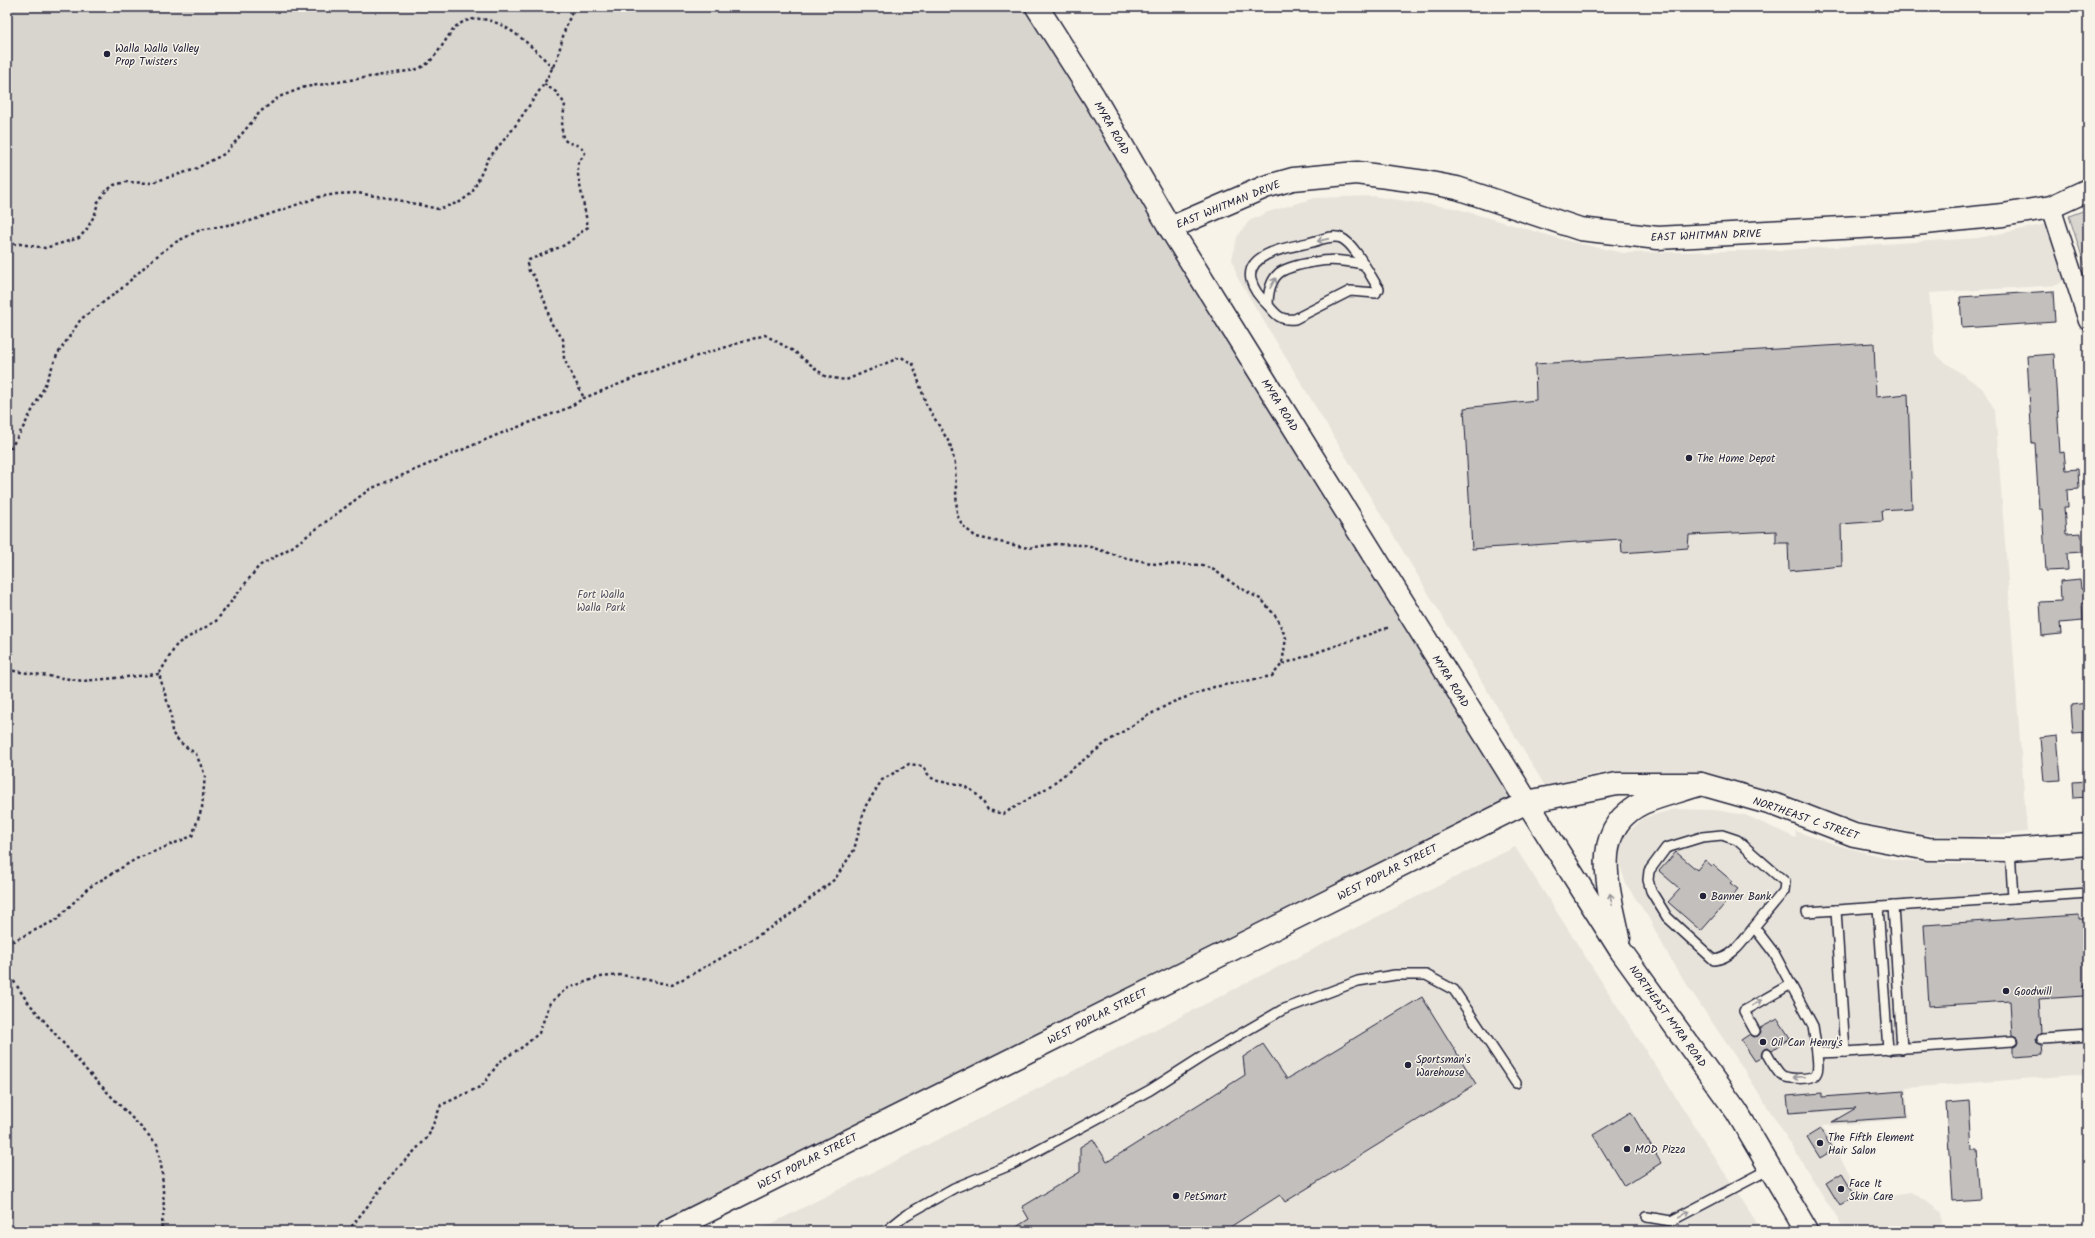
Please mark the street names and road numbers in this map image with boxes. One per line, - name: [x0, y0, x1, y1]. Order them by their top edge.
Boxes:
- street label: MYRA ROAD: [1088, 98, 1134, 159]
- street label: EAST WHITMAN DRIVE: [1174, 176, 1284, 234]
- street label: EAST WHITMAN DRIVE: [1650, 225, 1762, 247]
- street label: MYRA ROAD: [1256, 376, 1303, 436]
- street label: MYRA ROAD: [1427, 652, 1474, 712]
- street label: NORTHEAST C STREET: [1750, 792, 1862, 846]
- street label: WEST POPLAR STREET: [1334, 839, 1442, 906]
- street label: NORTHEAST MYRA ROAD: [1624, 962, 1711, 1071]
- street label: WEST POPLAR STREET: [1044, 983, 1152, 1050]
- street label: WEST POPLAR STREET: [754, 1128, 862, 1195]

